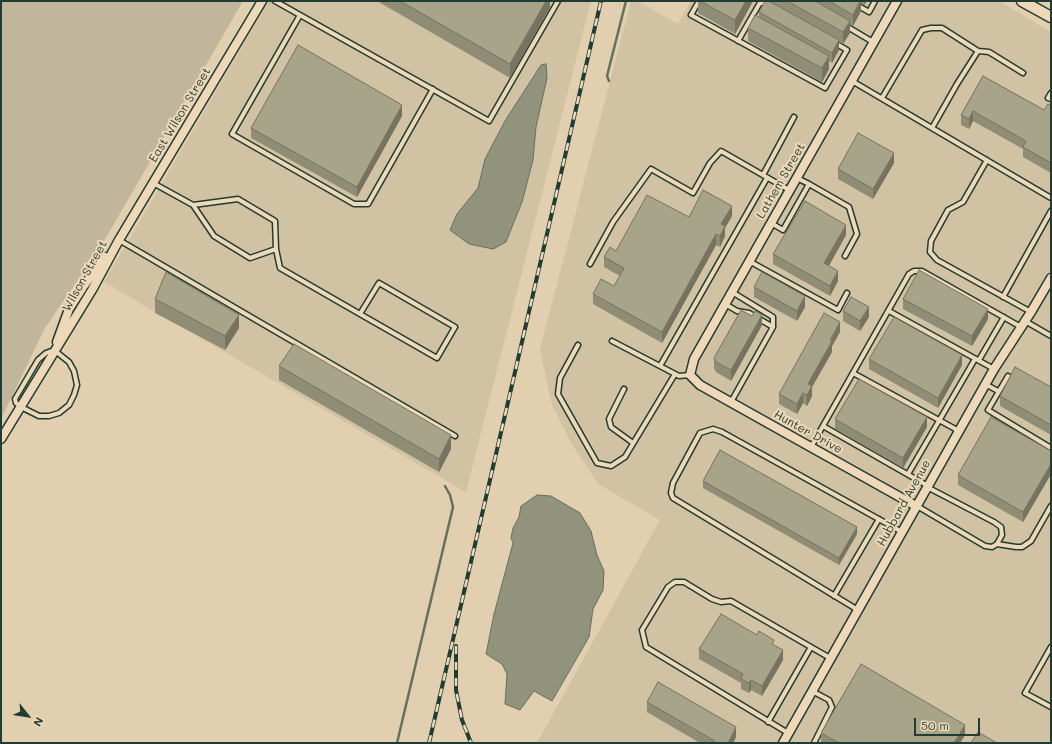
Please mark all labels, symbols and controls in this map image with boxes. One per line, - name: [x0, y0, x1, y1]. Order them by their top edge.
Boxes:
- street label: East Wilson Street: [146, 65, 214, 165]
- street label: Lathem Street: [754, 141, 808, 221]
- street label: Wilson Street: [60, 238, 110, 314]
- street label: Hunter Drive: [771, 407, 845, 457]
- street label: Hubbard Avenue: [874, 457, 934, 549]
- north arrow: [8, 696, 48, 736]
- scale bar: [916, 710, 982, 736]
- text: N: [30, 715, 47, 730]
- text: 50 m: [921, 717, 949, 733]

